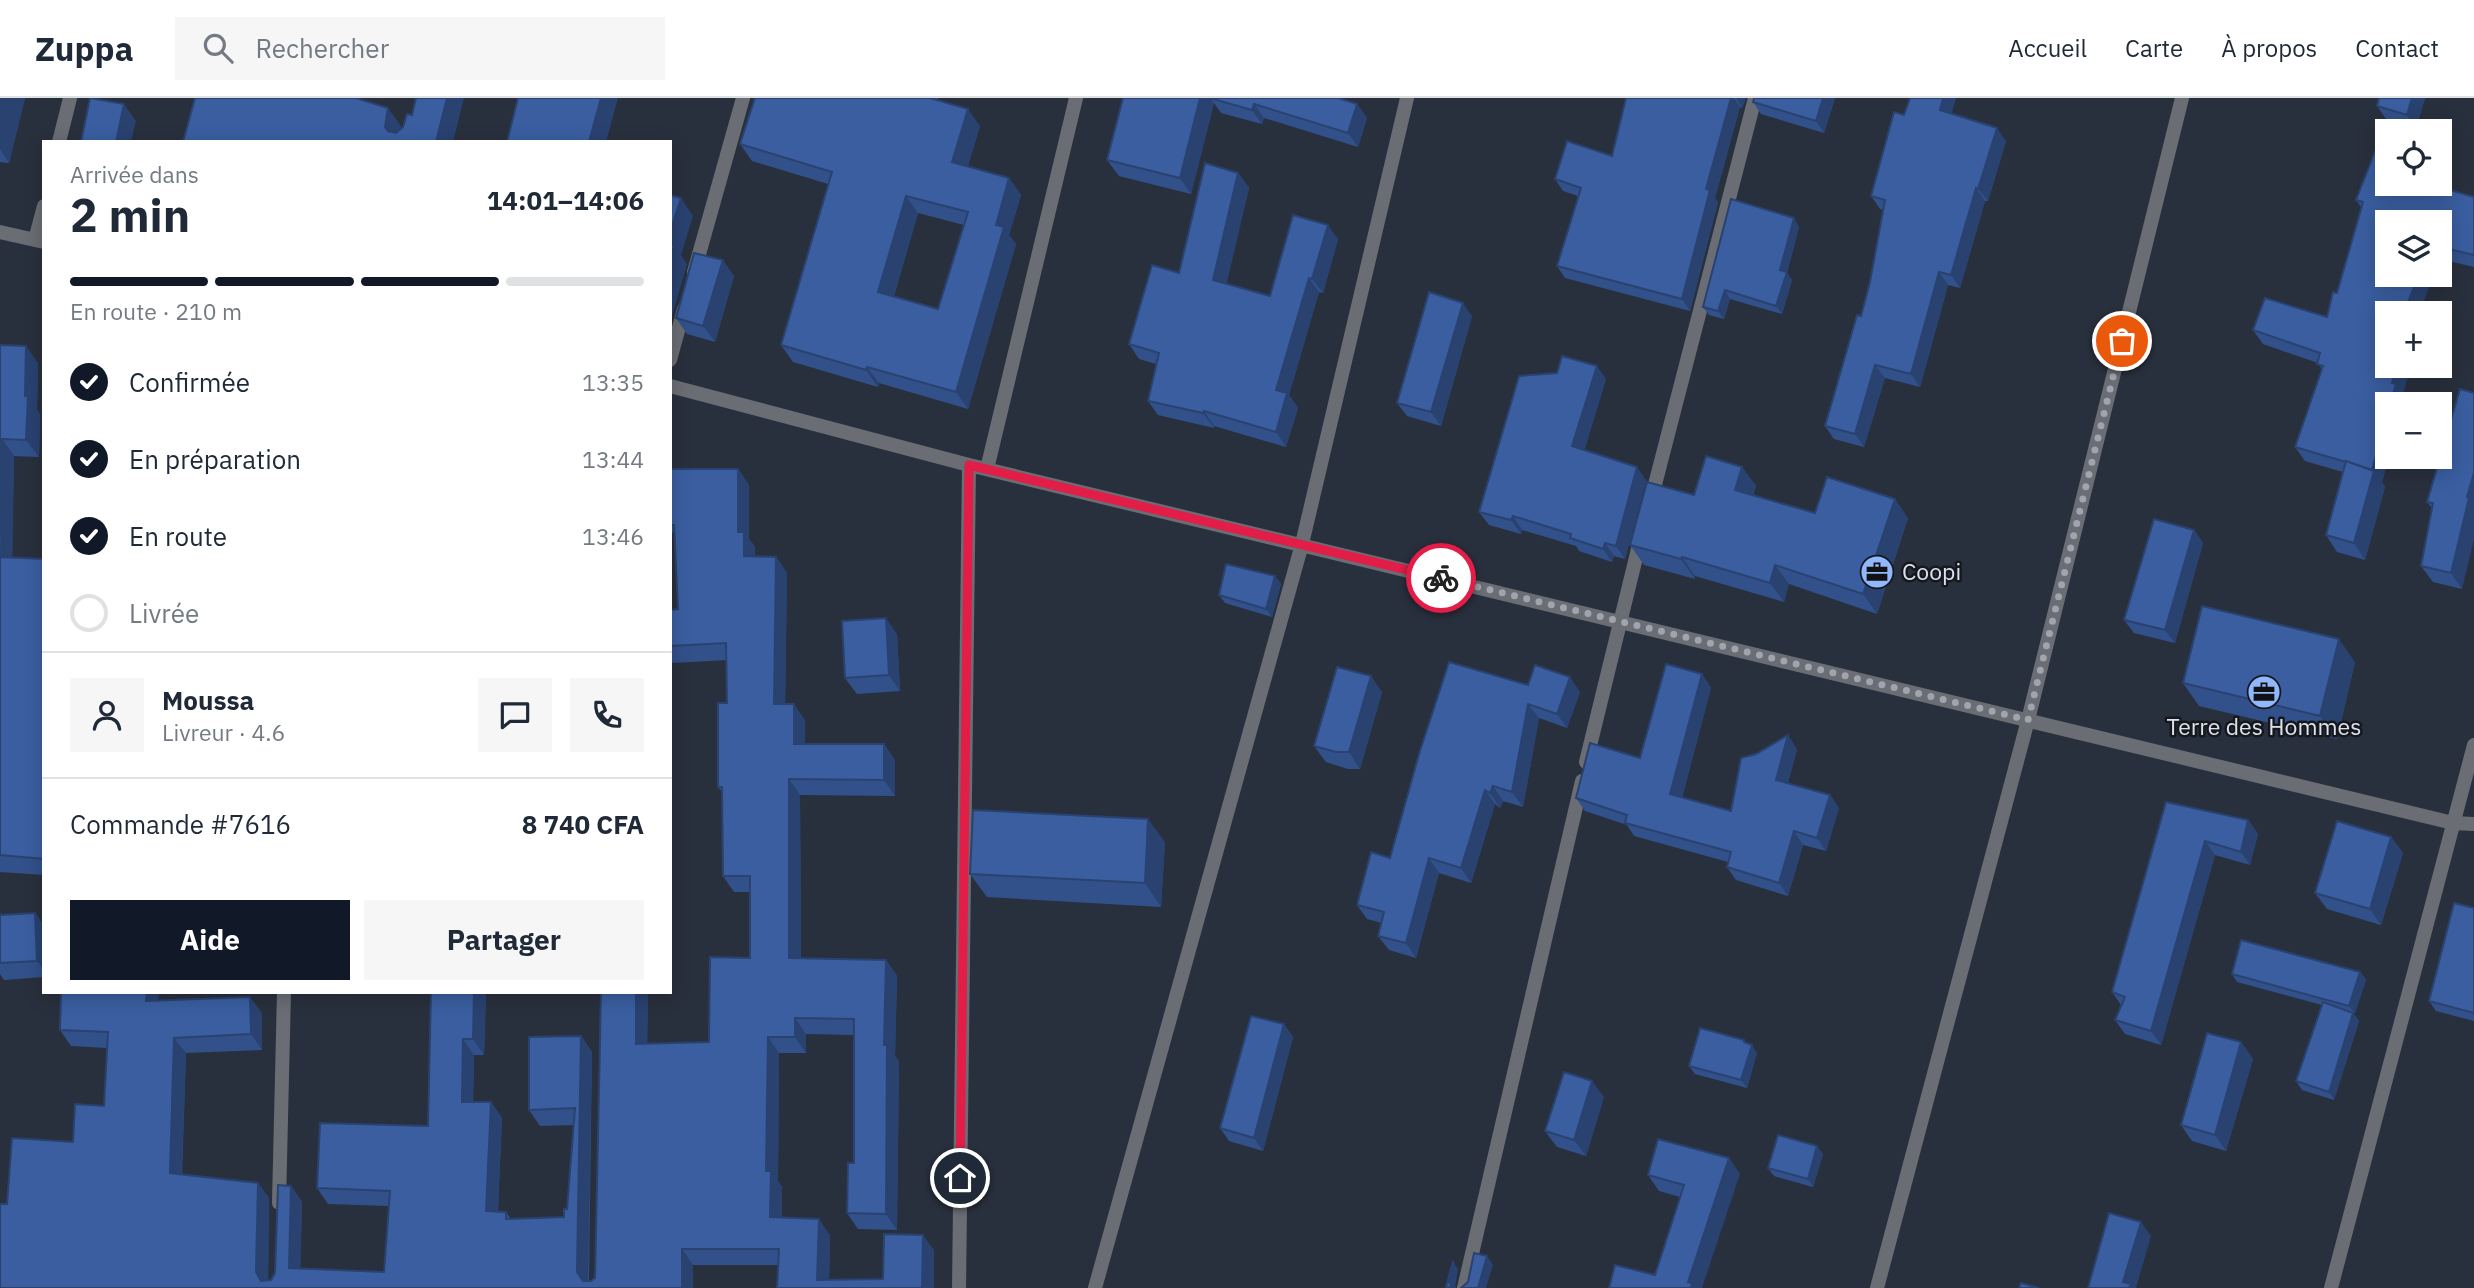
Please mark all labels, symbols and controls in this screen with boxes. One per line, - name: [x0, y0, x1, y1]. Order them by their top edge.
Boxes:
- search box: [175, 17, 665, 80]
- text: Zuppa: [35, 27, 133, 70]
- icon: search: [199, 29, 237, 67]
- text: Rechercher: [255, 31, 389, 65]
- text: Accueil: [2008, 32, 2087, 64]
- text: Carte: [2125, 32, 2183, 64]
- text: À propos: [2221, 32, 2317, 64]
- text: Contact: [2355, 32, 2439, 64]
- map controls: [2375, 119, 2452, 469]
- button: locate: [2375, 119, 2452, 196]
- text: Arrivée dans: [70, 159, 199, 189]
- text: 14:01–14:06: [487, 183, 644, 217]
- text: 2 min: [70, 185, 190, 245]
- button: layers: [2375, 210, 2452, 287]
- text: En route · 210 m: [70, 296, 242, 326]
- button: +: [2375, 301, 2452, 378]
- pin: [2092, 311, 2152, 371]
- icon: bag: [2103, 322, 2141, 360]
- icon: check: [70, 363, 108, 401]
- text: Confirmée: [129, 365, 250, 399]
- text: 13:35: [582, 367, 644, 397]
- button: −: [2375, 392, 2452, 469]
- icon: check: [70, 440, 108, 478]
- text: En préparation: [129, 442, 301, 476]
- text: 13:44: [582, 444, 644, 474]
- icon: check: [70, 517, 108, 555]
- text: En route: [129, 519, 227, 553]
- text: 13:46: [582, 521, 644, 551]
- courier: [1406, 543, 1476, 613]
- office icon: Coopi: [1858, 553, 1896, 591]
- place label: Coopi: [1902, 556, 1961, 586]
- icon: bike: [1422, 559, 1460, 597]
- text: Livrée: [129, 596, 199, 630]
- office icon: Terre des Hommes: [2245, 673, 2283, 711]
- button: person: [70, 678, 144, 752]
- button: chat: [478, 678, 552, 752]
- button: phone: [570, 678, 644, 752]
- text: Moussa: [162, 683, 254, 717]
- place label: Terre des Hommes: [2167, 711, 2361, 741]
- text: Livreur · 4.6: [162, 717, 285, 747]
- text: Commande #7616: [70, 807, 291, 841]
- text: 8 740 CFA: [522, 807, 644, 841]
- button: Aide: [70, 900, 350, 980]
- button: Partager: [364, 900, 644, 980]
- pin: [930, 1148, 990, 1208]
- icon: home: [941, 1159, 979, 1197]

